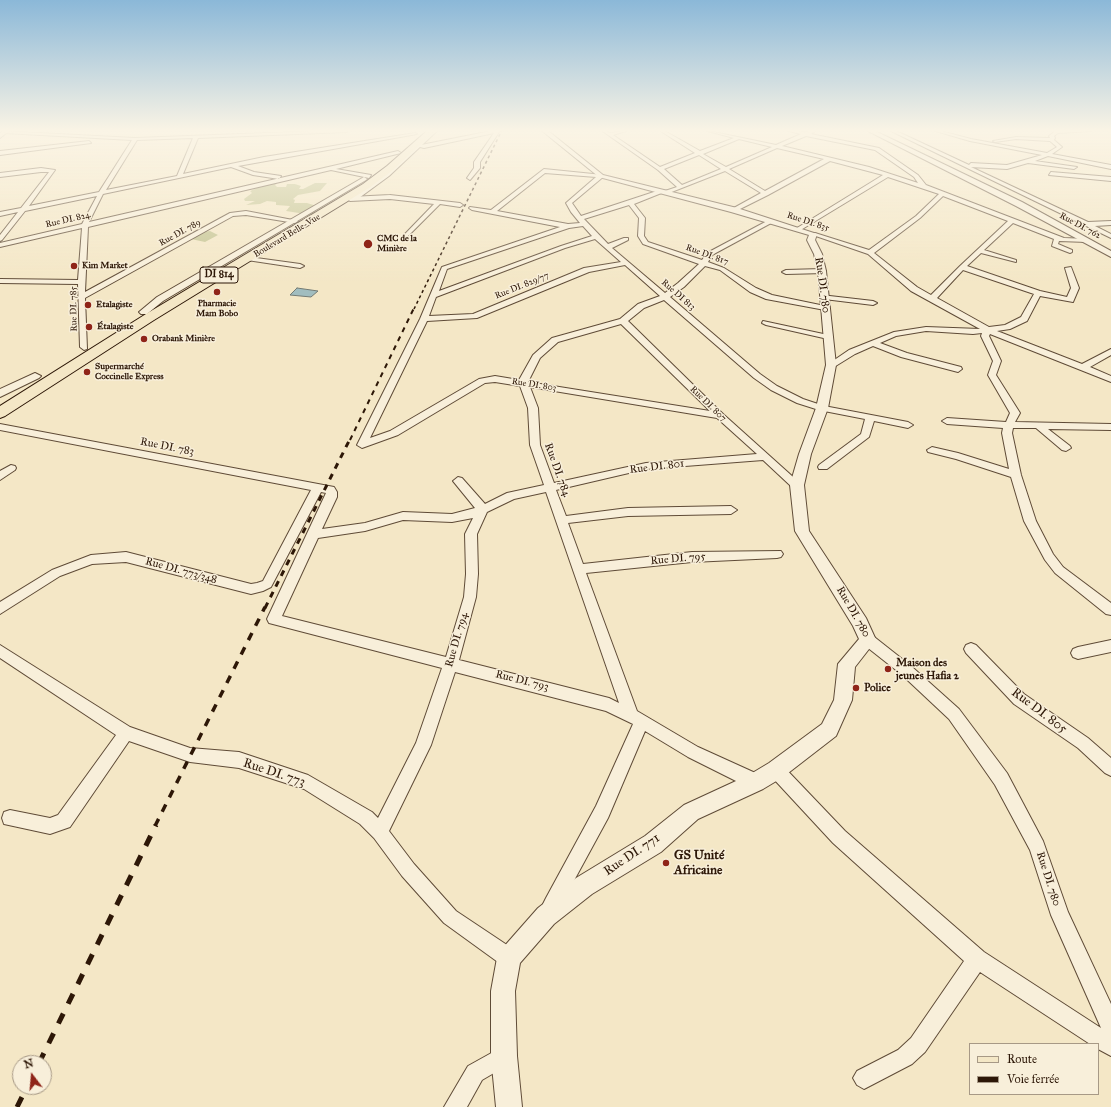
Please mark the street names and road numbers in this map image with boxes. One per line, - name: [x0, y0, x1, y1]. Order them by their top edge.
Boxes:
- street label: Rue DI. 824: [45, 210, 91, 230]
- street label: Rue DI. 835: [785, 210, 831, 234]
- street label: Rue DI. 762: [1058, 211, 1102, 241]
- street label: Boulevard Belle-Vue: [252, 212, 322, 260]
- street label: Rue DI. 789: [157, 217, 203, 249]
- street label: Rue DI. 817: [684, 242, 730, 268]
- street label: Rue DI. 780: [812, 256, 832, 314]
- road number: DI 814: [200, 267, 238, 283]
- street label: Rue DI. 829/77: [493, 270, 551, 302]
- street label: Rue DI 813: [659, 277, 697, 313]
- street label: Rue DI. 785: [68, 286, 80, 332]
- street label: Rue DI. 803: [511, 376, 557, 394]
- street label: Rue DI. 807: [688, 384, 728, 424]
- street label: Rue DI. 783: [139, 435, 195, 459]
- street label: Rue DI. 784: [541, 441, 573, 499]
- street label: Rue DI. 801: [629, 457, 685, 477]
- street label: Rue DI. 795: [650, 550, 706, 568]
- street label: Rue DI. 773/348: [144, 555, 218, 587]
- street label: Rue DI. 780: [833, 584, 873, 640]
- street label: Rue DI. 794: [443, 611, 471, 669]
- street label: Rue DI. 793: [494, 668, 550, 694]
- street label: Rue DI. 805: [1008, 685, 1070, 737]
- street label: Rue DI. 773: [241, 756, 307, 790]
- street label: Rue DI. 771: [601, 831, 663, 879]
- street label: Rue DI. 780: [1033, 850, 1063, 908]

